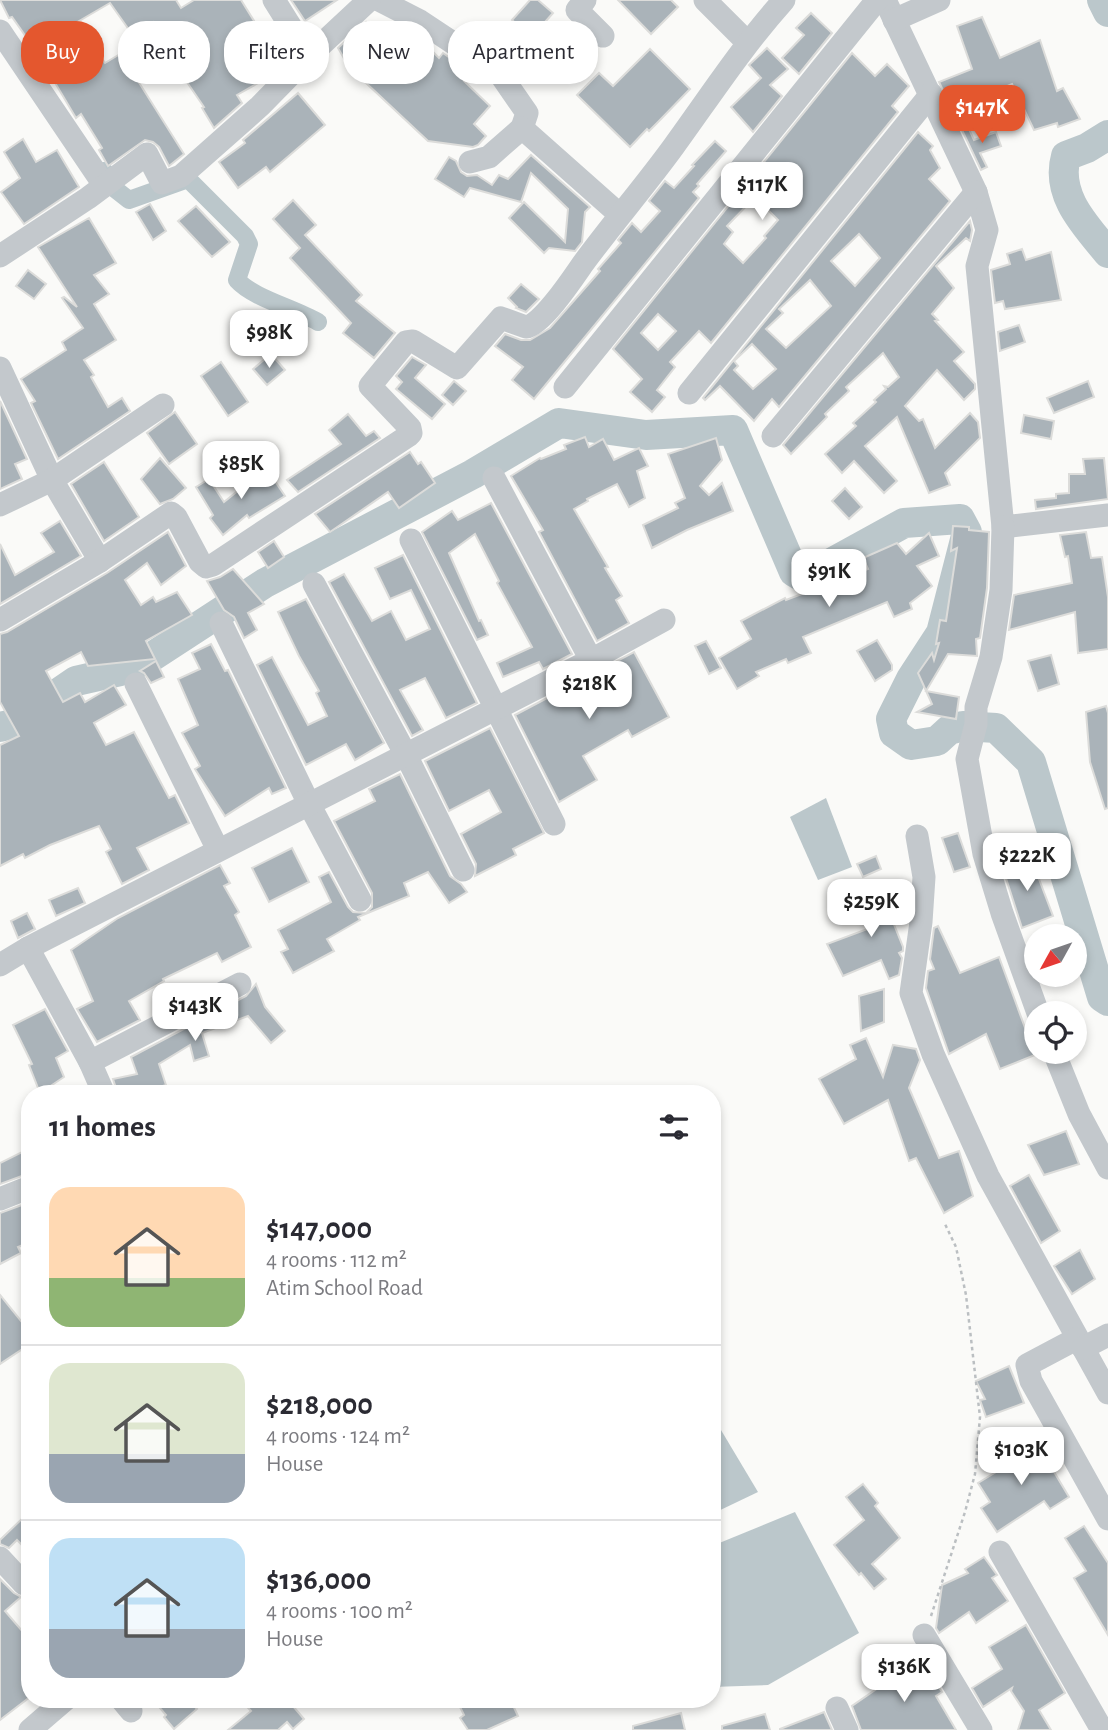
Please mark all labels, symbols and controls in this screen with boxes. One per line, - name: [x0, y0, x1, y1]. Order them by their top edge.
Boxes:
- chip: Buy: [21, 21, 104, 84]
- chip: Rent: [118, 21, 210, 84]
- chip: Filters: [224, 21, 329, 84]
- chip: New: [343, 21, 434, 84]
- chip: Apartment: [448, 21, 598, 84]
- pin: $147K: [933, 86, 1031, 145]
- text: $147K: [955, 96, 1009, 119]
- pin: $117K: [713, 162, 811, 222]
- text: $117K: [737, 173, 787, 196]
- pin: $98K: [228, 310, 310, 370]
- text: $98K: [246, 321, 292, 344]
- pin: $85K: [200, 442, 282, 501]
- text: $85K: [218, 452, 264, 475]
- pin: $91K: [788, 550, 870, 609]
- text: $91K: [807, 560, 851, 583]
- pin: $218K: [540, 662, 638, 721]
- text: $218K: [562, 672, 616, 695]
- pin: $222K: [978, 834, 1076, 893]
- text: $222K: [999, 844, 1055, 867]
- pin: $259K: [822, 880, 920, 939]
- text: $259K: [843, 890, 899, 913]
- north arrow: [1024, 924, 1087, 987]
- map controls: [1024, 924, 1087, 1064]
- pin: $143K: [146, 984, 244, 1043]
- text: $143K: [168, 994, 222, 1017]
- button: locate: [1024, 1001, 1087, 1064]
- icon: filters: [655, 1108, 693, 1146]
- text: 11 homes: [49, 1112, 156, 1142]
- text: $147,000: [266, 1214, 372, 1244]
- icon: home: [105, 1215, 189, 1299]
- text: 4 rooms · 112 m²: [266, 1249, 407, 1272]
- text: Atim School Road: [266, 1277, 423, 1300]
- text: $218,000: [266, 1390, 373, 1420]
- icon: home: [105, 1391, 189, 1475]
- text: 4 rooms · 124 m²: [266, 1425, 410, 1448]
- pin: $103K: [972, 1428, 1070, 1487]
- text: $103K: [994, 1438, 1048, 1461]
- text: House: [266, 1453, 323, 1476]
- text: $136,000: [266, 1565, 371, 1595]
- icon: home: [105, 1566, 189, 1650]
- text: 4 rooms · 100 m²: [266, 1600, 413, 1623]
- text: House: [266, 1628, 323, 1651]
- pin: $136K: [855, 1644, 953, 1704]
- text: $136K: [877, 1655, 931, 1678]

